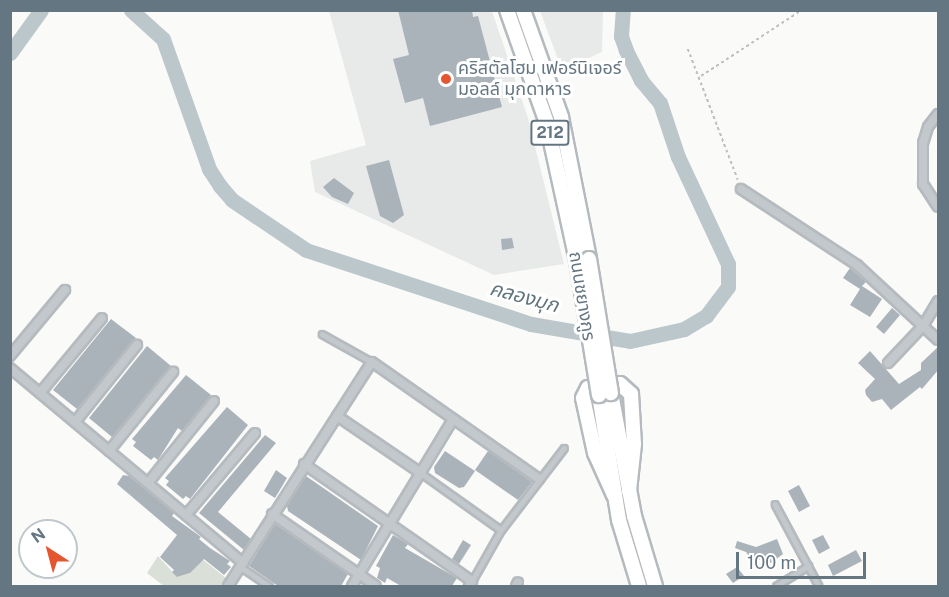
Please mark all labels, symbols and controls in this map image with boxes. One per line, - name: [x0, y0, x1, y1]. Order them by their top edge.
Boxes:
- place label: คริสตัลโฮม เฟอร์นิเจอร์ มอลล์ มุกดาหาร: [458, 58, 622, 100]
- marker: คริสตัลโฮม เฟอร์นิเจอร์ มอลล์ มุกดาหาร: [439, 72, 453, 86]
- road number: 212: [529, 120, 571, 146]
- street label: ถนนชยางกูร: [564, 250, 600, 342]
- water label: คลองมุก: [487, 276, 561, 318]
- north arrow: [18, 519, 78, 579]
- text: N: [28, 524, 49, 547]
- scale bar: [739, 540, 870, 578]
- text: 100 m: [747, 552, 796, 573]

